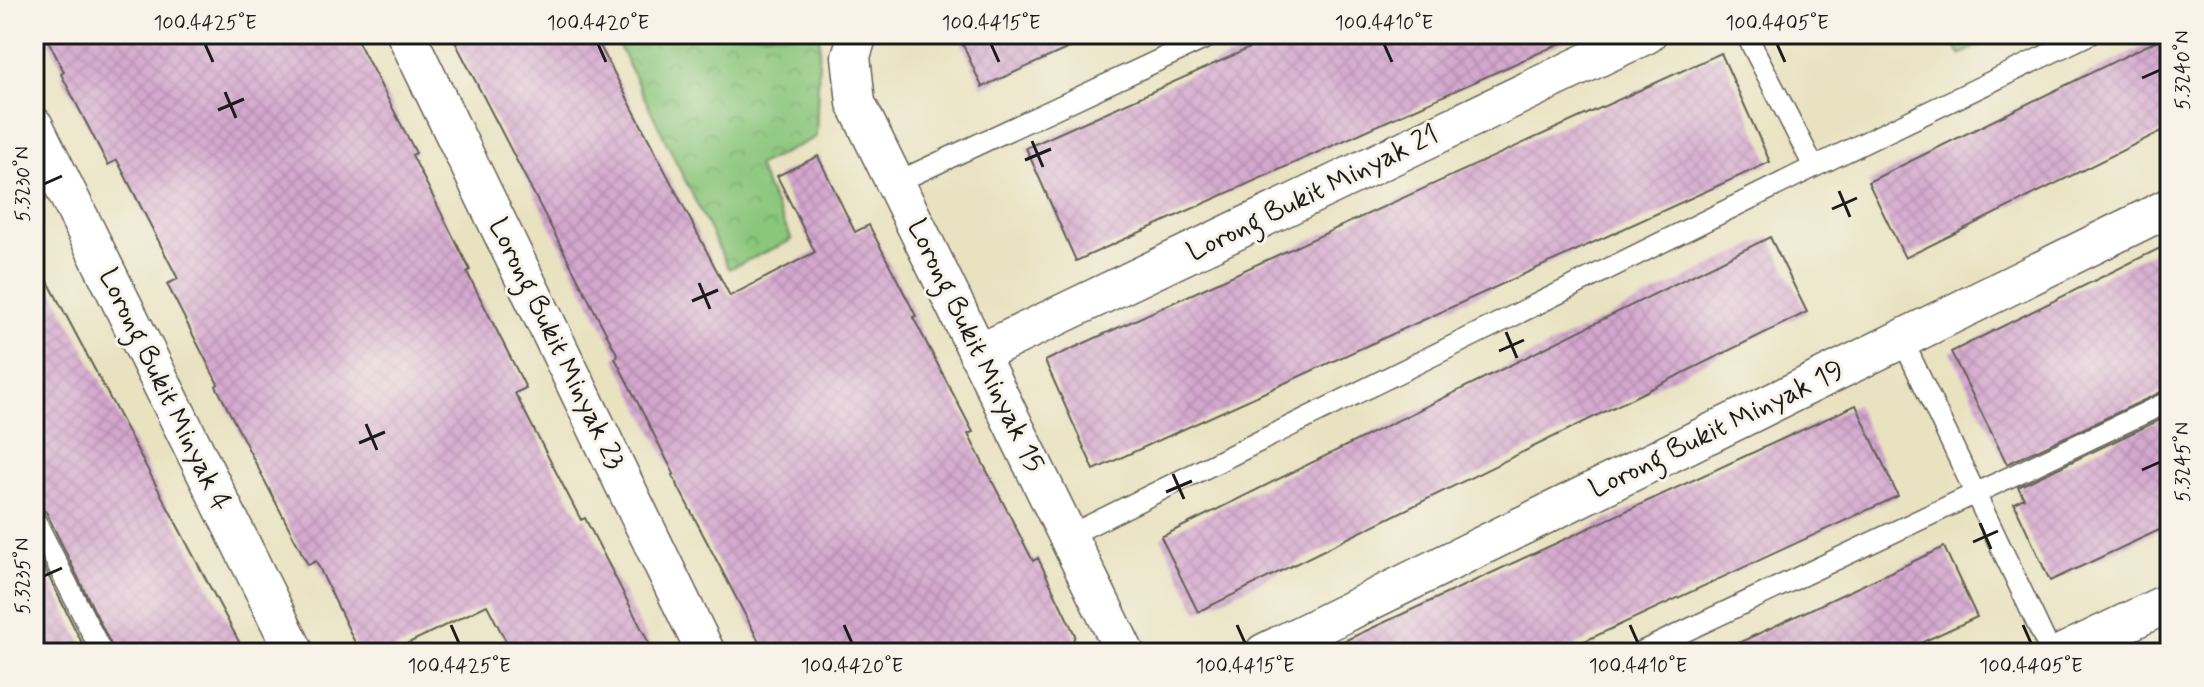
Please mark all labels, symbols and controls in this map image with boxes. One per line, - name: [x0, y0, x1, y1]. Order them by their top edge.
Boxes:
- text: 100.4425°E: [153, 10, 257, 37]
- text: 100.4420°E: [547, 10, 649, 37]
- text: 100.4415°E: [941, 10, 1041, 37]
- text: 100.4410°E: [1335, 10, 1433, 37]
- text: 100.4405°E: [1725, 10, 1829, 37]
- text: 5.3240°N: [2170, 30, 2197, 110]
- street label: Lorong Bukit Minyak 21: [1181, 117, 1446, 274]
- text: 5.3230°N: [10, 146, 37, 222]
- street label: Lorong Bukit Minyak 23: [476, 212, 633, 477]
- street label: Lorong Bukit Minyak 15: [895, 213, 1052, 480]
- street label: Lorong Bukit Minyak 4: [86, 262, 239, 519]
- street label: Lorong Bukit Minyak 19: [1583, 352, 1852, 511]
- text: 5.3245°N: [2170, 422, 2197, 502]
- text: 5.3235°N: [10, 538, 37, 614]
- text: 100.4425°E: [407, 653, 511, 680]
- text: 100.4420°E: [801, 653, 903, 680]
- text: 100.4415°E: [1195, 653, 1295, 680]
- text: 100.4410°E: [1589, 653, 1687, 680]
- text: 100.4405°E: [1979, 653, 2083, 680]

